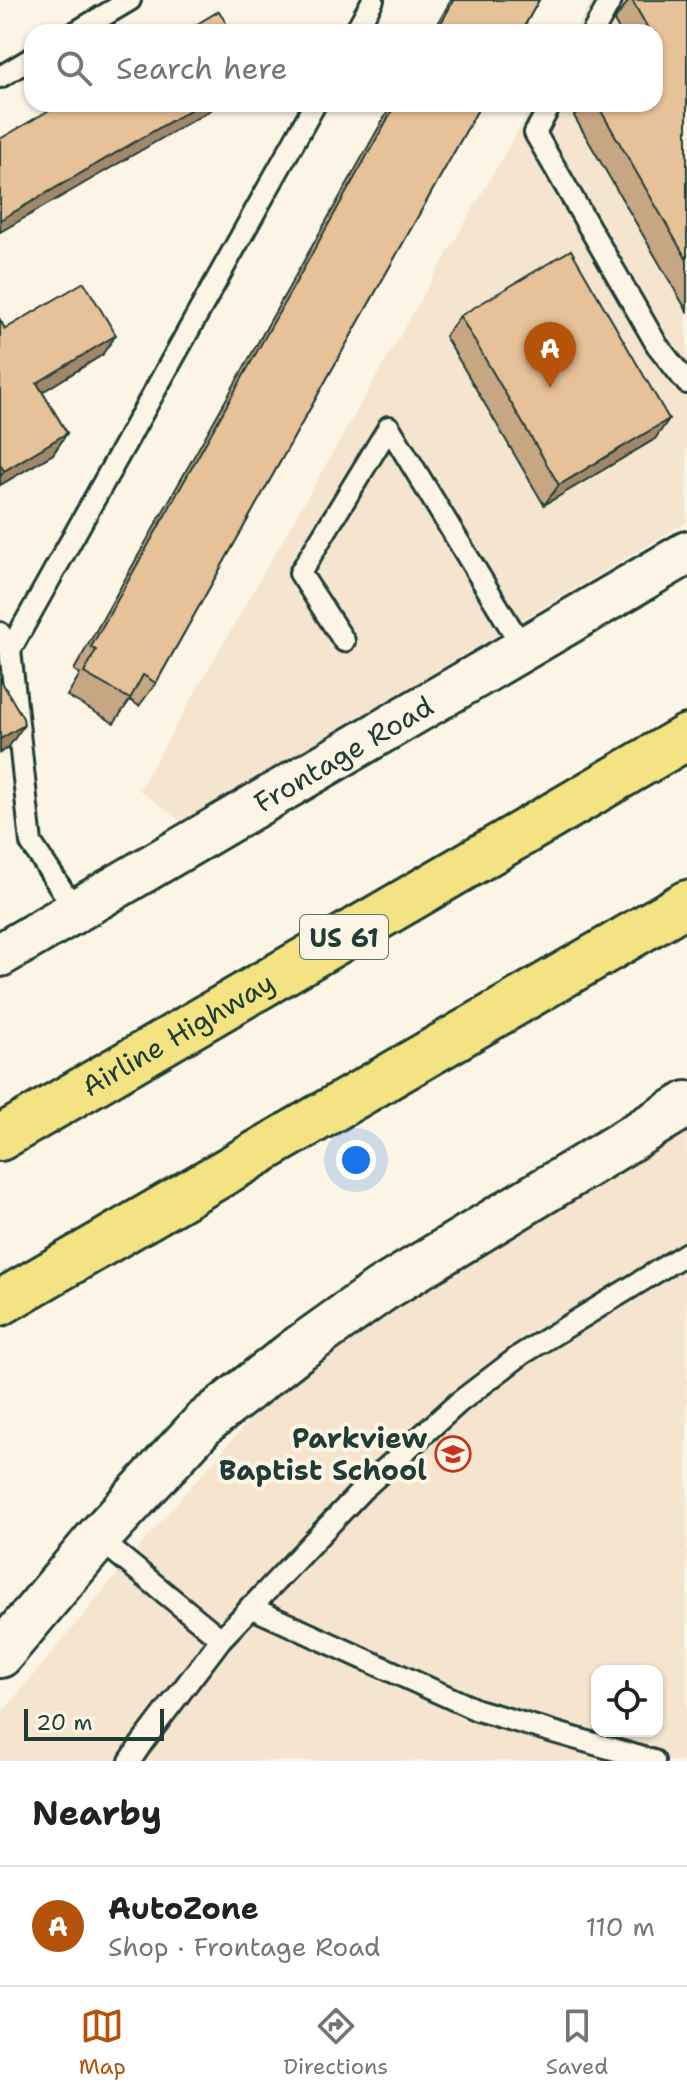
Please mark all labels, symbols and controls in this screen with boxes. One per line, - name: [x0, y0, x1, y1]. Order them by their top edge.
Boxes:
- search box: [24, 24, 663, 112]
- icon: search: [52, 46, 96, 90]
- text: Search here: [116, 48, 287, 89]
- pin: A: [524, 322, 576, 388]
- street label: Frontage Road: [247, 687, 440, 821]
- road number: US 61: [300, 915, 388, 959]
- street label: Airline Highway: [75, 963, 281, 1105]
- your location: [336, 1140, 376, 1180]
- place label: Parkview Baptist School: [219, 1419, 428, 1489]
- school or university icon: Parkview Baptist School: [434, 1435, 472, 1473]
- map controls: [591, 1665, 663, 1737]
- button: locate: [591, 1665, 663, 1737]
- scale bar: [24, 1705, 164, 1741]
- text: 20 m: [36, 1708, 93, 1737]
- text: Nearby: [32, 1790, 162, 1836]
- text: AutoZone: [108, 1888, 259, 1929]
- text: A: [48, 1909, 68, 1944]
- text: 110 m: [585, 1909, 655, 1944]
- text: Shop · Frontage Road: [108, 1929, 381, 1964]
- tab: Map: [79, 2004, 126, 2081]
- tab: Directions: [283, 2004, 388, 2081]
- tab: Saved: [546, 2004, 608, 2081]

